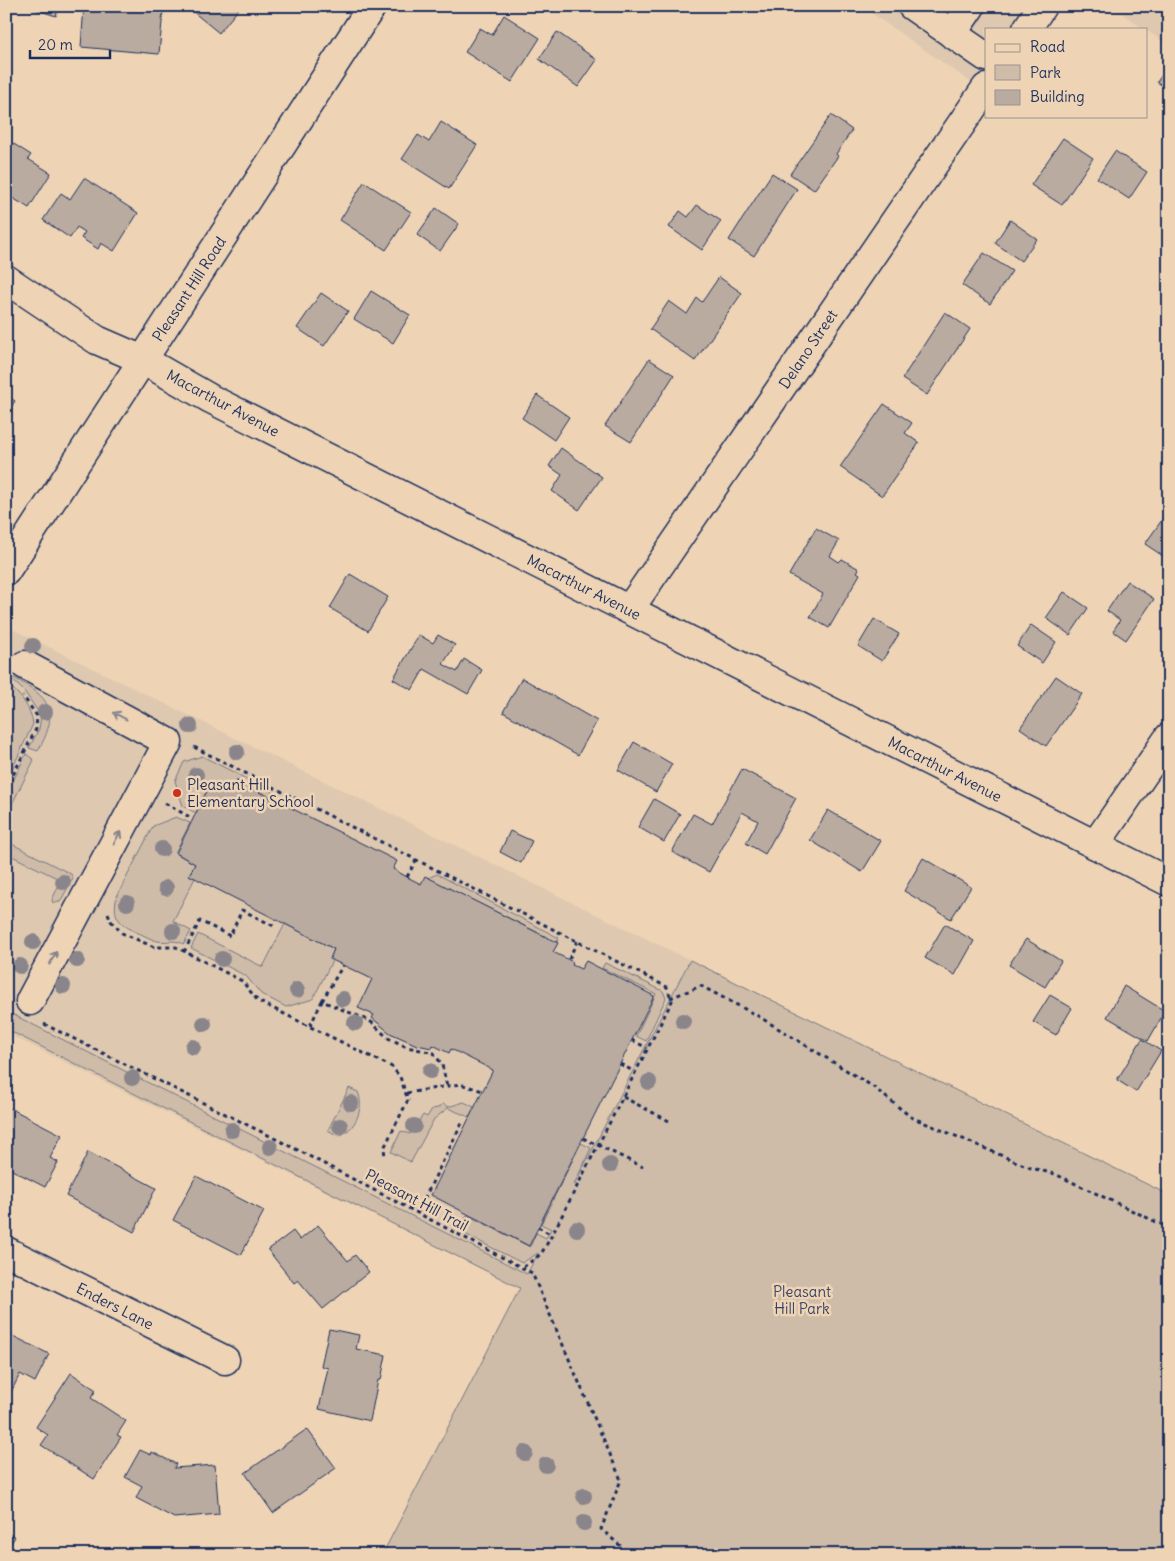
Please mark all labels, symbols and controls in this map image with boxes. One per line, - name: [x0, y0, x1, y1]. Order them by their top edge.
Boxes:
- scale bar: [30, 28, 110, 60]
- legend: [985, 28, 1148, 118]
- text: 20 m: [38, 35, 73, 54]
- text: Road: [1030, 37, 1065, 56]
- text: Park: [1030, 63, 1061, 82]
- text: Building: [1030, 87, 1085, 106]
- street label: Pleasant Hill Road: [148, 233, 230, 345]
- street label: Delano Street: [775, 306, 841, 392]
- street label: Macarthur Avenue: [163, 365, 283, 441]
- street label: Macarthur Avenue: [524, 550, 644, 624]
- one-way arrow: [113, 711, 128, 720]
- street label: Macarthur Avenue: [885, 732, 1005, 806]
- place label: Pleasant Hill Elementary School: [187, 775, 314, 811]
- marker: Pleasant Hill Elementary School: [171, 787, 183, 799]
- one-way arrow: [112, 830, 122, 845]
- one-way arrow: [48, 952, 58, 966]
- street label: Pleasant Hill Trail: [362, 1165, 472, 1235]
- street label: Enders Lane: [73, 1278, 157, 1334]
- park label: Pleasant Hill Park: [773, 1282, 831, 1318]

